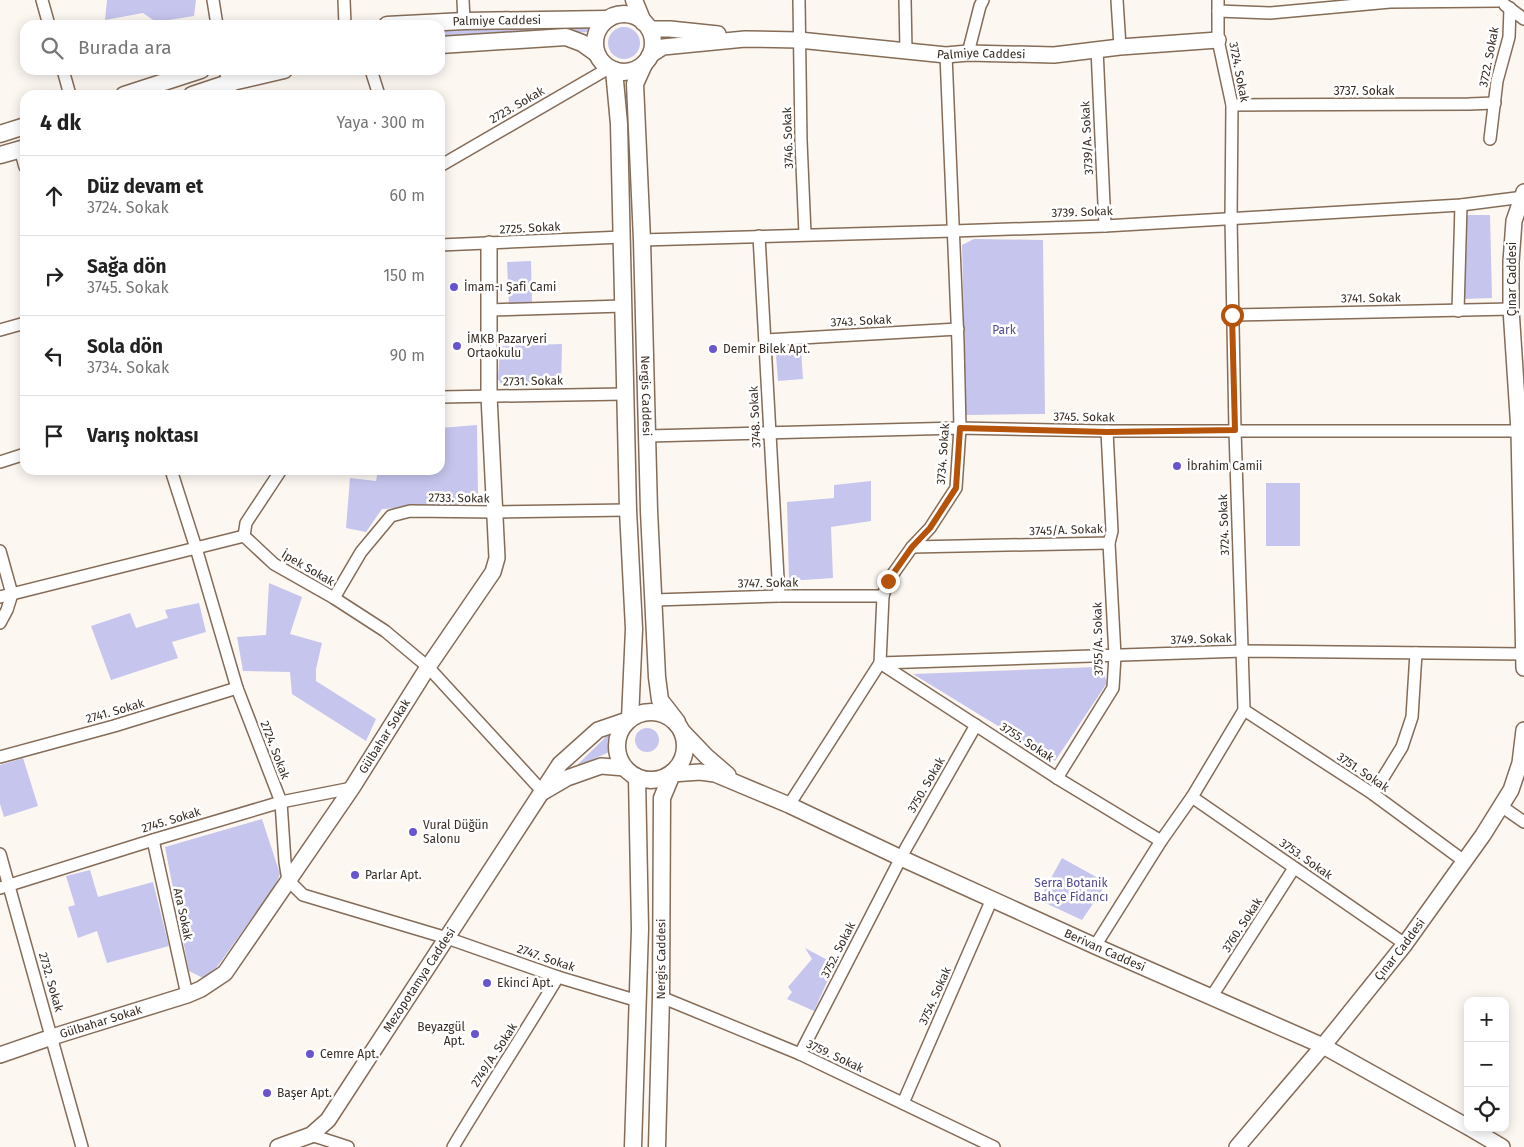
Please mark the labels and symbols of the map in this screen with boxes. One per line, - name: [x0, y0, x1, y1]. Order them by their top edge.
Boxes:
- street label: Palmiye Caddesi: [452, 13, 541, 29]
- street label: 3722. Sokak: [1476, 25, 1502, 88]
- street label: 3724. Sokak: [1226, 41, 1252, 104]
- street label: Palmiye Caddesi: [936, 46, 1026, 62]
- street label: 2723. Sokak: [487, 83, 548, 126]
- street label: 3737. Sokak: [1334, 84, 1395, 98]
- street label: 3739/A. Sokak: [1078, 100, 1096, 175]
- street label: 3746. Sokak: [780, 106, 796, 169]
- street label: 3739. Sokak: [1051, 204, 1114, 220]
- street label: 2725. Sokak: [499, 219, 562, 237]
- street label: Çınar Caddesi: [1505, 242, 1519, 316]
- place label: İmam-ı Şafi Cami: [464, 279, 557, 294]
- marker: İmam-ı Şafi Cami: [448, 281, 460, 293]
- street label: 3741. Sokak: [1341, 290, 1402, 306]
- route start: [1221, 304, 1244, 327]
- street label: 3743. Sokak: [830, 312, 893, 330]
- park label: Park: [992, 323, 1017, 337]
- place label: İMKB Pazaryeri Ortaokulu: [467, 331, 547, 360]
- marker: İMKB Pazaryeri Ortaokulu: [451, 340, 463, 352]
- place label: Demir Bilek Apt.: [723, 342, 810, 356]
- marker: Demir Bilek Apt.: [707, 343, 719, 355]
- street label: Nergis Caddesi: [638, 355, 654, 436]
- street label: 2731. Sokak: [503, 373, 564, 389]
- street label: 3748. Sokak: [746, 385, 764, 448]
- street label: 3745. Sokak: [1053, 409, 1116, 425]
- street label: 3734. Sokak: [934, 422, 952, 485]
- place label: İbrahim Camii: [1187, 458, 1262, 473]
- marker: İbrahim Camii: [1171, 460, 1183, 472]
- street label: 2733. Sokak: [428, 490, 491, 506]
- street label: 3724. Sokak: [1216, 493, 1232, 556]
- street label: 3745/A. Sokak: [1029, 522, 1104, 538]
- street label: İpek Sokak: [279, 546, 338, 589]
- route end: [877, 570, 900, 593]
- street label: 3747. Sokak: [738, 575, 799, 591]
- street label: 3755/A. Sokak: [1090, 601, 1106, 676]
- street label: 3749. Sokak: [1170, 631, 1233, 647]
- street label: 2741. Sokak: [84, 696, 146, 726]
- street label: Gülbahar Sokak: [356, 696, 414, 776]
- street label: 2724. Sokak: [257, 719, 293, 782]
- street label: 3755. Sokak: [997, 719, 1057, 765]
- street label: 3751. Sokak: [1334, 749, 1392, 795]
- street label: 3750. Sokak: [904, 754, 948, 815]
- street label: 2745. Sokak: [140, 804, 203, 836]
- place label: Vural Düğün Salonu: [423, 818, 489, 846]
- marker: Vural Düğün Salonu: [407, 826, 419, 838]
- street label: 3753. Sokak: [1277, 836, 1336, 883]
- place label: Parlar Apt.: [365, 868, 422, 882]
- marker: Parlar Apt.: [349, 869, 361, 881]
- park label: Serra Botanik Bahçe Fidancı: [1034, 876, 1108, 904]
- street label: Ara Sokak: [171, 887, 196, 942]
- street label: 3760. Sokak: [1219, 894, 1265, 955]
- street label: Çınar Caddesi: [1372, 916, 1428, 983]
- street label: Nergis Caddesi: [654, 919, 668, 999]
- street label: 3752. Sokak: [818, 919, 858, 980]
- street label: Mezopotamya Caddesi: [380, 925, 458, 1035]
- street label: Berivan Caddesi: [1062, 926, 1148, 974]
- street label: 2747. Sokak: [515, 942, 578, 975]
- street label: 2732. Sokak: [36, 951, 66, 1014]
- street label: 3754. Sokak: [916, 964, 954, 1027]
- place label: Ekinci Apt.: [497, 976, 554, 990]
- marker: Ekinci Apt.: [481, 977, 493, 989]
- street label: Gülbahar Sokak: [58, 1002, 144, 1041]
- place label: Beyazgül Apt.: [417, 1020, 465, 1048]
- street label: 2749/A. Sokak: [468, 1020, 520, 1090]
- marker: Beyazgül Apt.: [469, 1028, 481, 1040]
- street label: 3759. Sokak: [804, 1037, 867, 1076]
- place label: Cemre Apt.: [320, 1047, 379, 1061]
- marker: Cemre Apt.: [304, 1048, 316, 1060]
- place label: Başer Apt.: [277, 1086, 332, 1100]
- marker: Başer Apt.: [261, 1087, 273, 1099]

